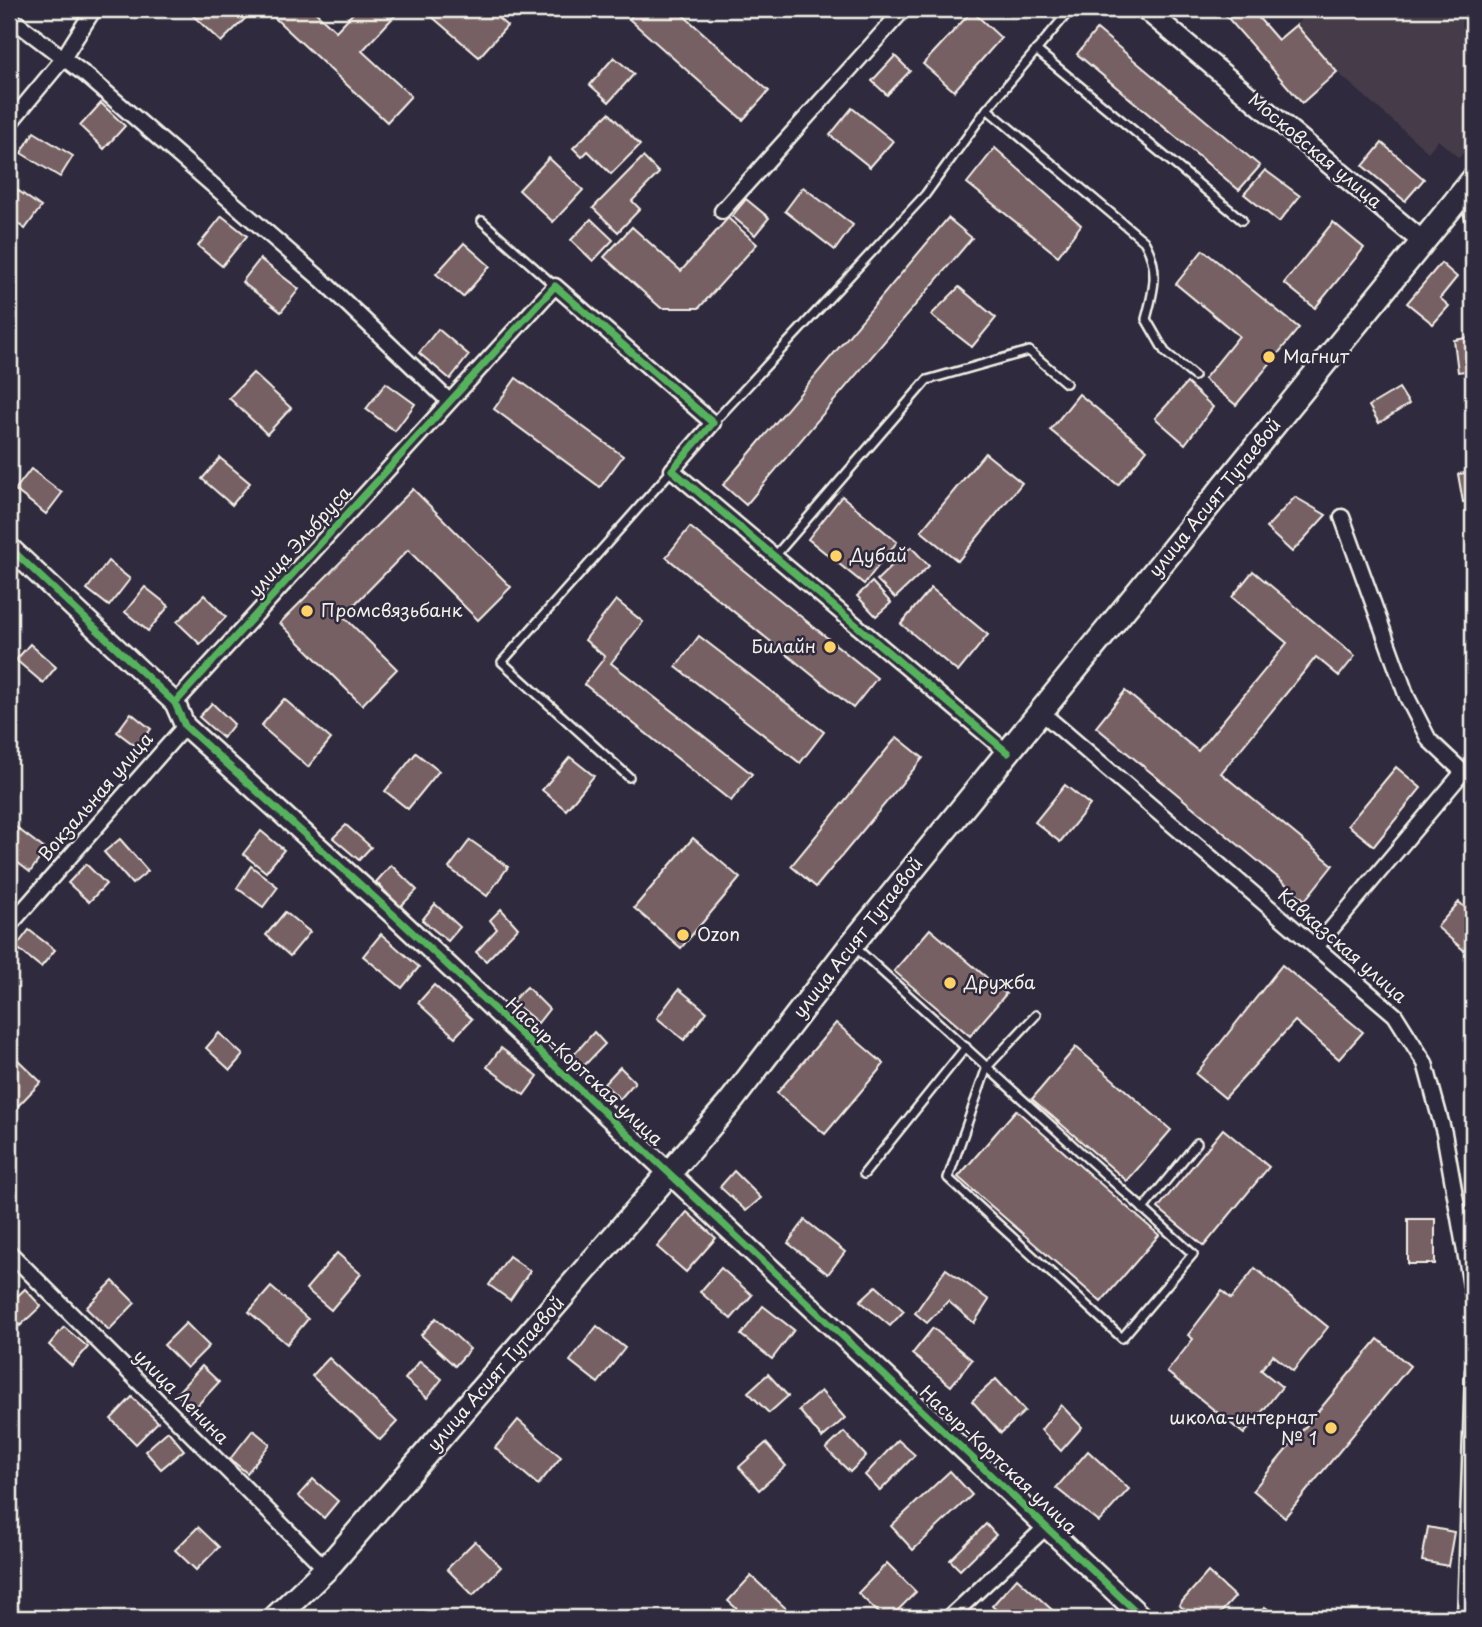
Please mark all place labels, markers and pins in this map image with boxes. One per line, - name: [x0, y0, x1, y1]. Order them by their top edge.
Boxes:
- place label: Магнит: [1283, 342, 1350, 369]
- marker: Магнит: [1261, 349, 1277, 365]
- place label: Дубай: [849, 541, 907, 568]
- marker: Дубай: [828, 548, 844, 564]
- place label: Промсвязьбанк: [321, 596, 463, 623]
- marker: Промсвязьбанк: [299, 603, 315, 619]
- place label: Билайн: [752, 632, 816, 659]
- marker: Билайн: [822, 639, 838, 655]
- place label: Ozon: [697, 920, 740, 947]
- marker: Ozon: [675, 927, 691, 943]
- place label: Дружба: [963, 968, 1036, 995]
- marker: Дружба: [942, 975, 958, 991]
- place label: школа-интернат № 1: [1169, 1403, 1318, 1451]
- marker: школа-интернат № 1: [1323, 1420, 1339, 1436]

